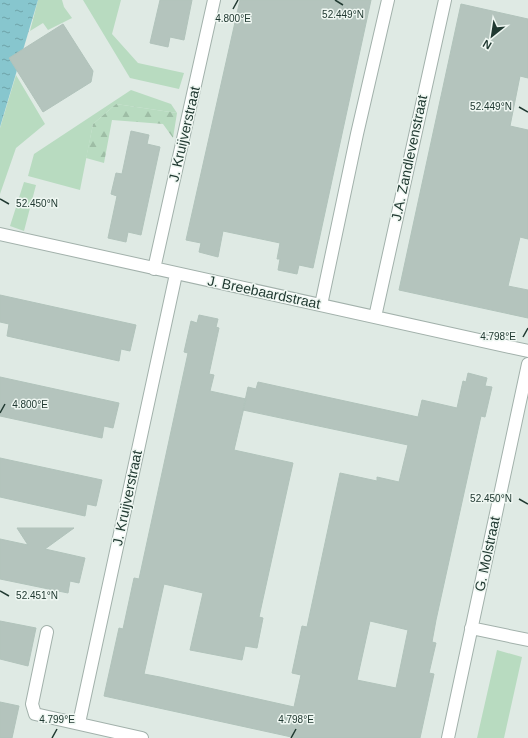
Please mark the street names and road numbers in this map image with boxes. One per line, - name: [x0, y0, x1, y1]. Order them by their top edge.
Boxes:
- street label: J. Kruijverstraat: [165, 85, 203, 183]
- street label: J.A. Zandlevenstraat: [388, 93, 430, 222]
- street label: J. Breebaardstraat: [206, 272, 322, 312]
- street label: J. Kruijverstraat: [109, 449, 145, 547]
- street label: G. Molstraat: [471, 515, 503, 593]

